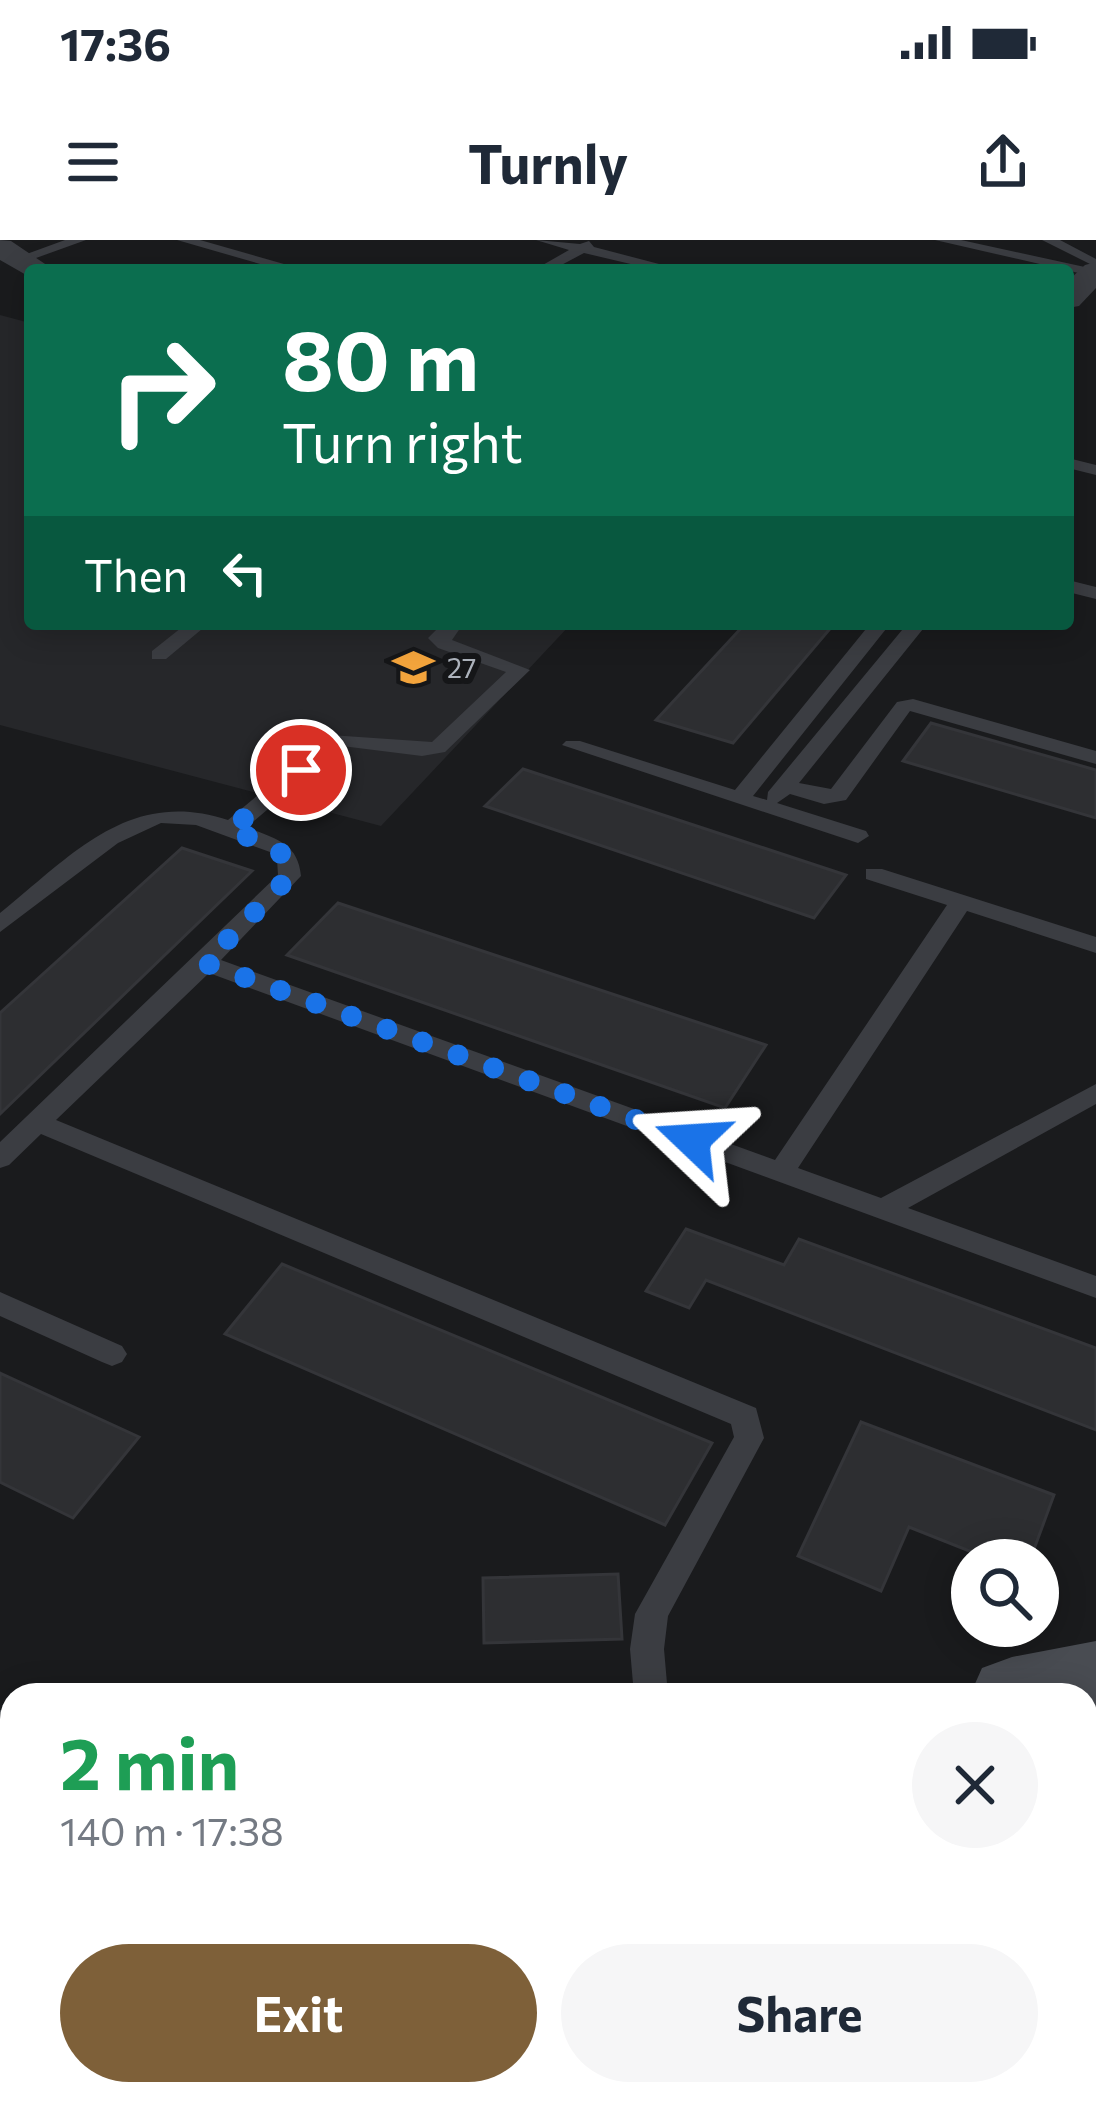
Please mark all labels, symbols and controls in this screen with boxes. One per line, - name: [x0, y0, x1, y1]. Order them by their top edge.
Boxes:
- text: 17:36: [60, 15, 171, 70]
- icon: menu: [60, 129, 126, 195]
- text: Turnly: [468, 129, 628, 195]
- icon: share: [970, 129, 1036, 195]
- text: 80 m: [282, 306, 479, 408]
- icon: right: [84, 312, 240, 468]
- text: Turn right: [282, 408, 523, 474]
- icon: left: [212, 540, 278, 606]
- text: Then: [84, 546, 188, 601]
- school or university icon: 27: [390, 644, 436, 690]
- place label: 27: [447, 651, 476, 684]
- pin: [250, 719, 352, 821]
- icon: arrive: [268, 737, 334, 803]
- position arrow: [629, 1077, 755, 1203]
- map controls: [951, 1539, 1059, 1647]
- button: search: [951, 1539, 1059, 1647]
- text: 2 min: [60, 1717, 239, 1805]
- button: close: [912, 1722, 1038, 1848]
- text: 140 m · 17:38: [60, 1806, 284, 1854]
- button: Exit: [60, 1944, 537, 2082]
- button: Share: [561, 1944, 1038, 2082]

